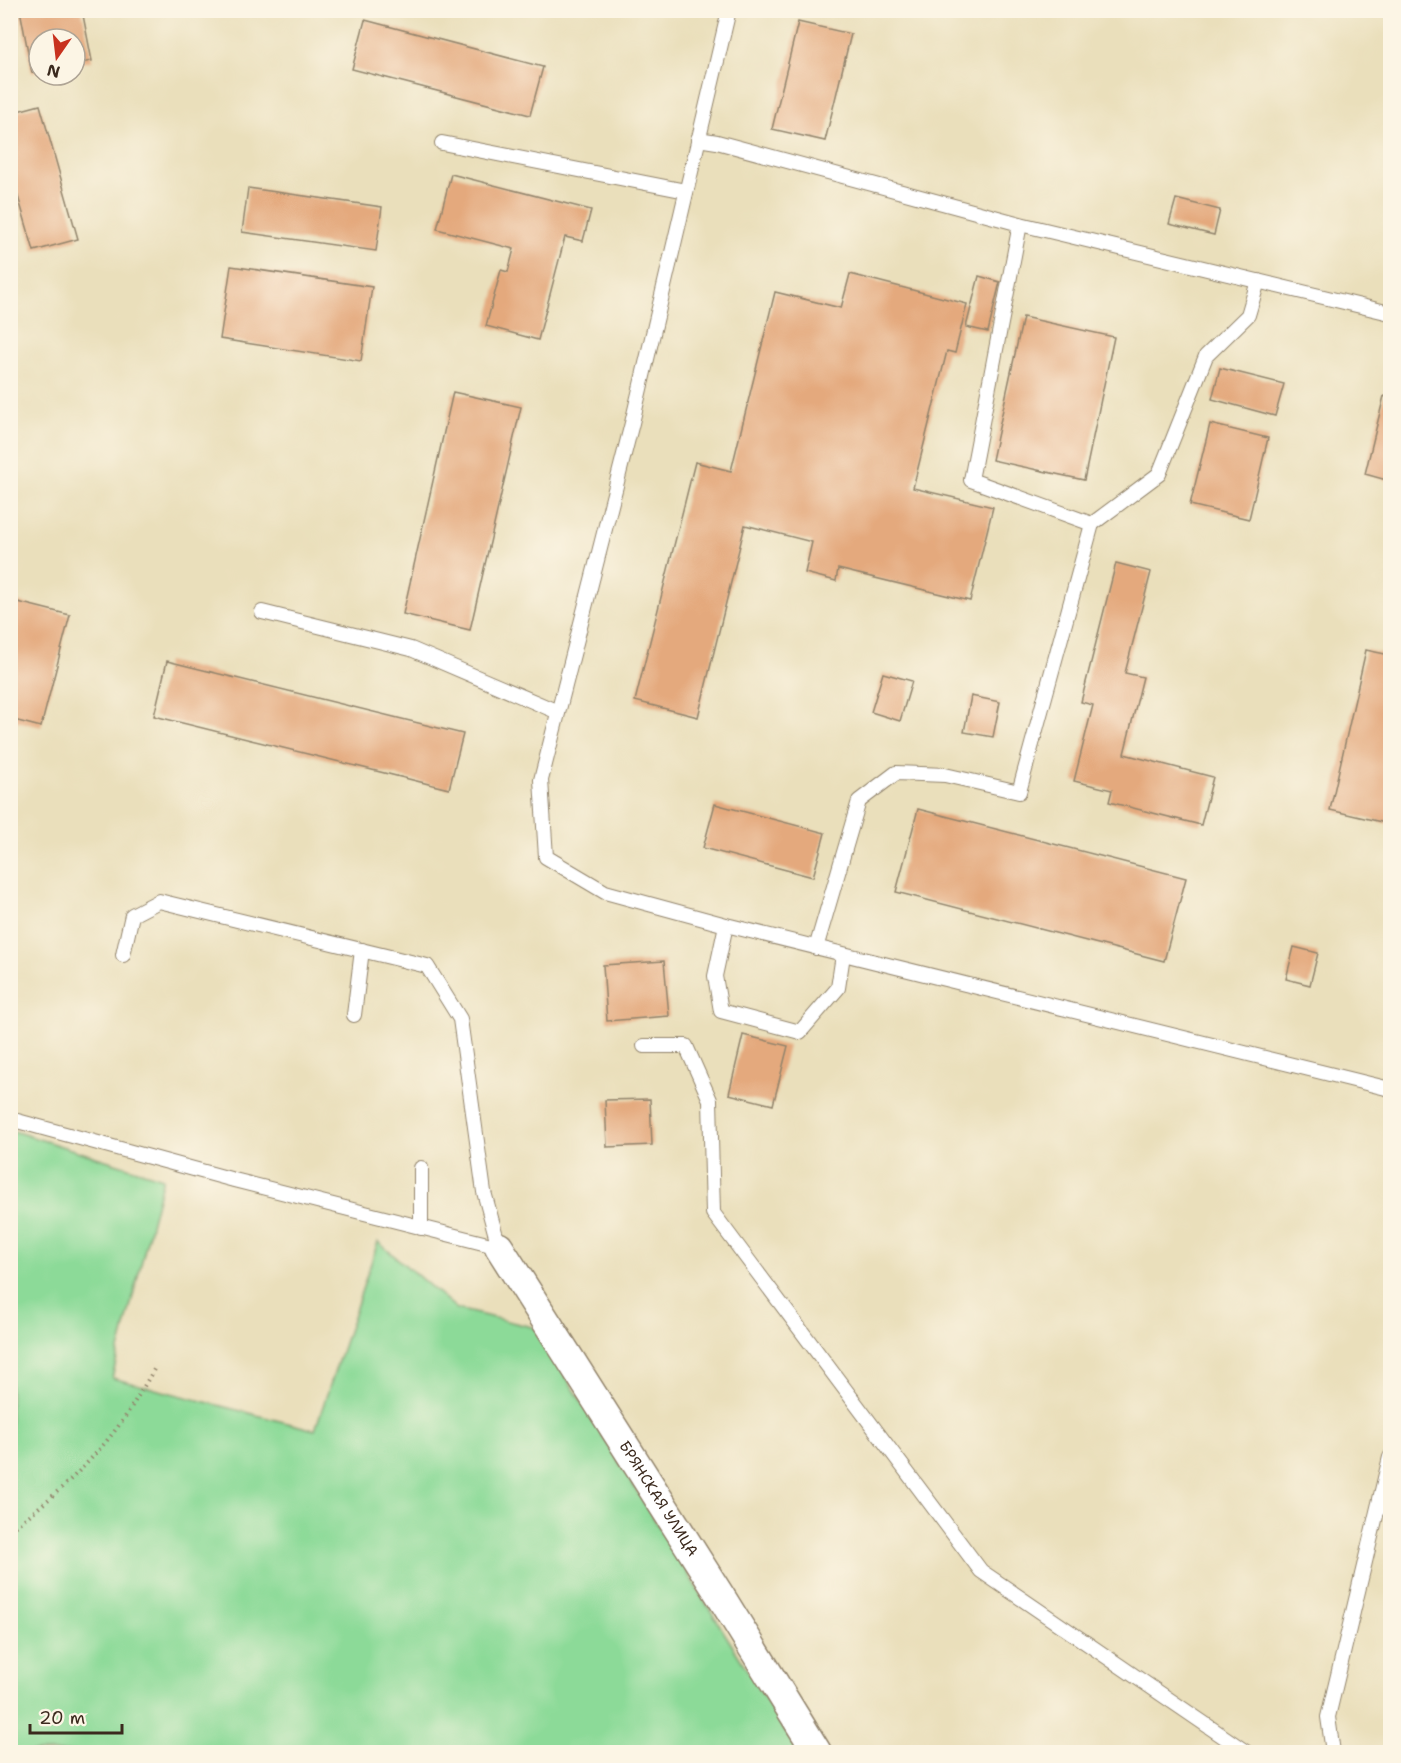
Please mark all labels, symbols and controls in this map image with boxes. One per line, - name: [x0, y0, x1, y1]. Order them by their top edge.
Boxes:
- north arrow: [27, 27, 87, 87]
- text: N: [45, 59, 62, 83]
- street label: БРЯНСКАЯ УЛИЦА: [615, 1437, 703, 1560]
- scale bar: [30, 1697, 122, 1735]
- text: 20 m: [39, 1706, 85, 1730]

